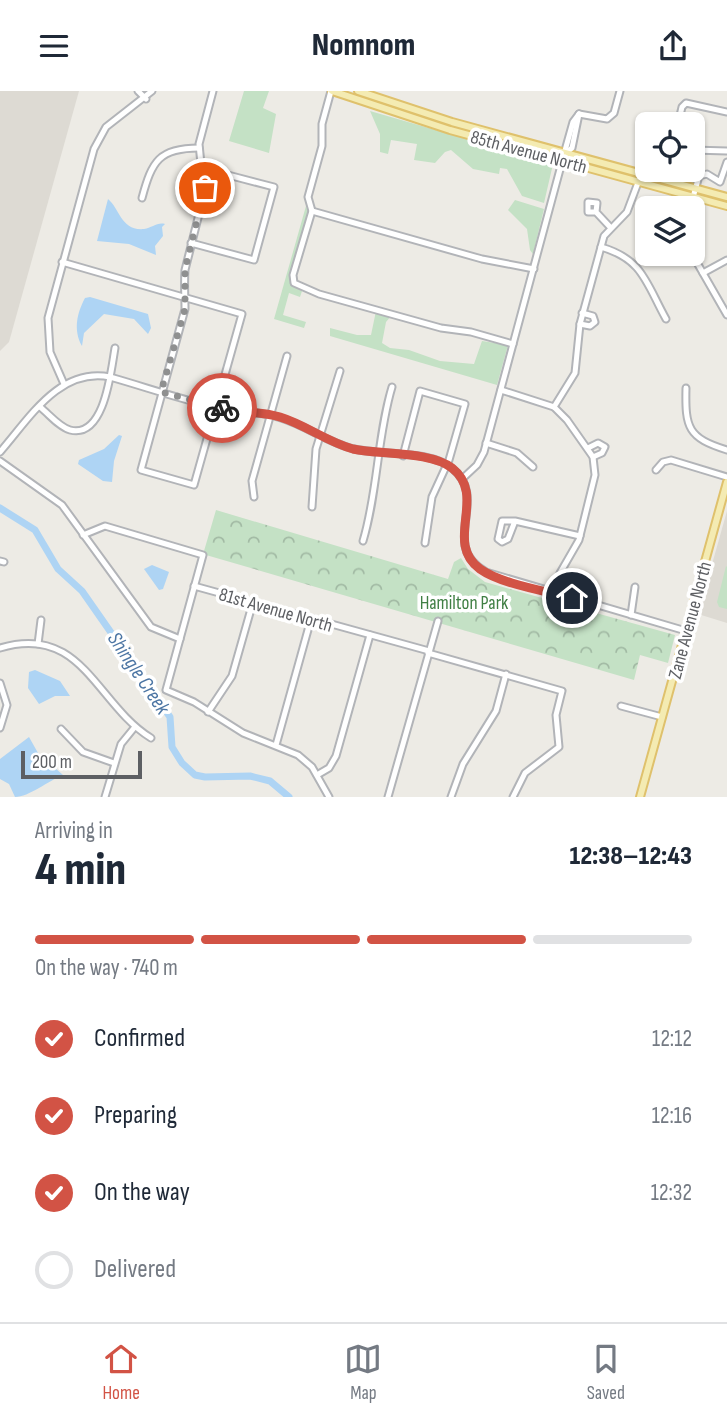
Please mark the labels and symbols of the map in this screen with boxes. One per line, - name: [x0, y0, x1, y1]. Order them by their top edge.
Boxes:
- street label: 85th Avenue North: [468, 126, 589, 179]
- pin: [175, 158, 235, 218]
- courier: [187, 373, 257, 443]
- street label: Zane Avenue North: [664, 559, 717, 682]
- pin: [542, 568, 602, 628]
- street label: 81st Avenue North: [216, 583, 335, 638]
- park label: Hamilton Park: [420, 592, 509, 615]
- water label: Shingle Creek: [102, 627, 176, 720]
- scale bar: [21, 748, 142, 780]

